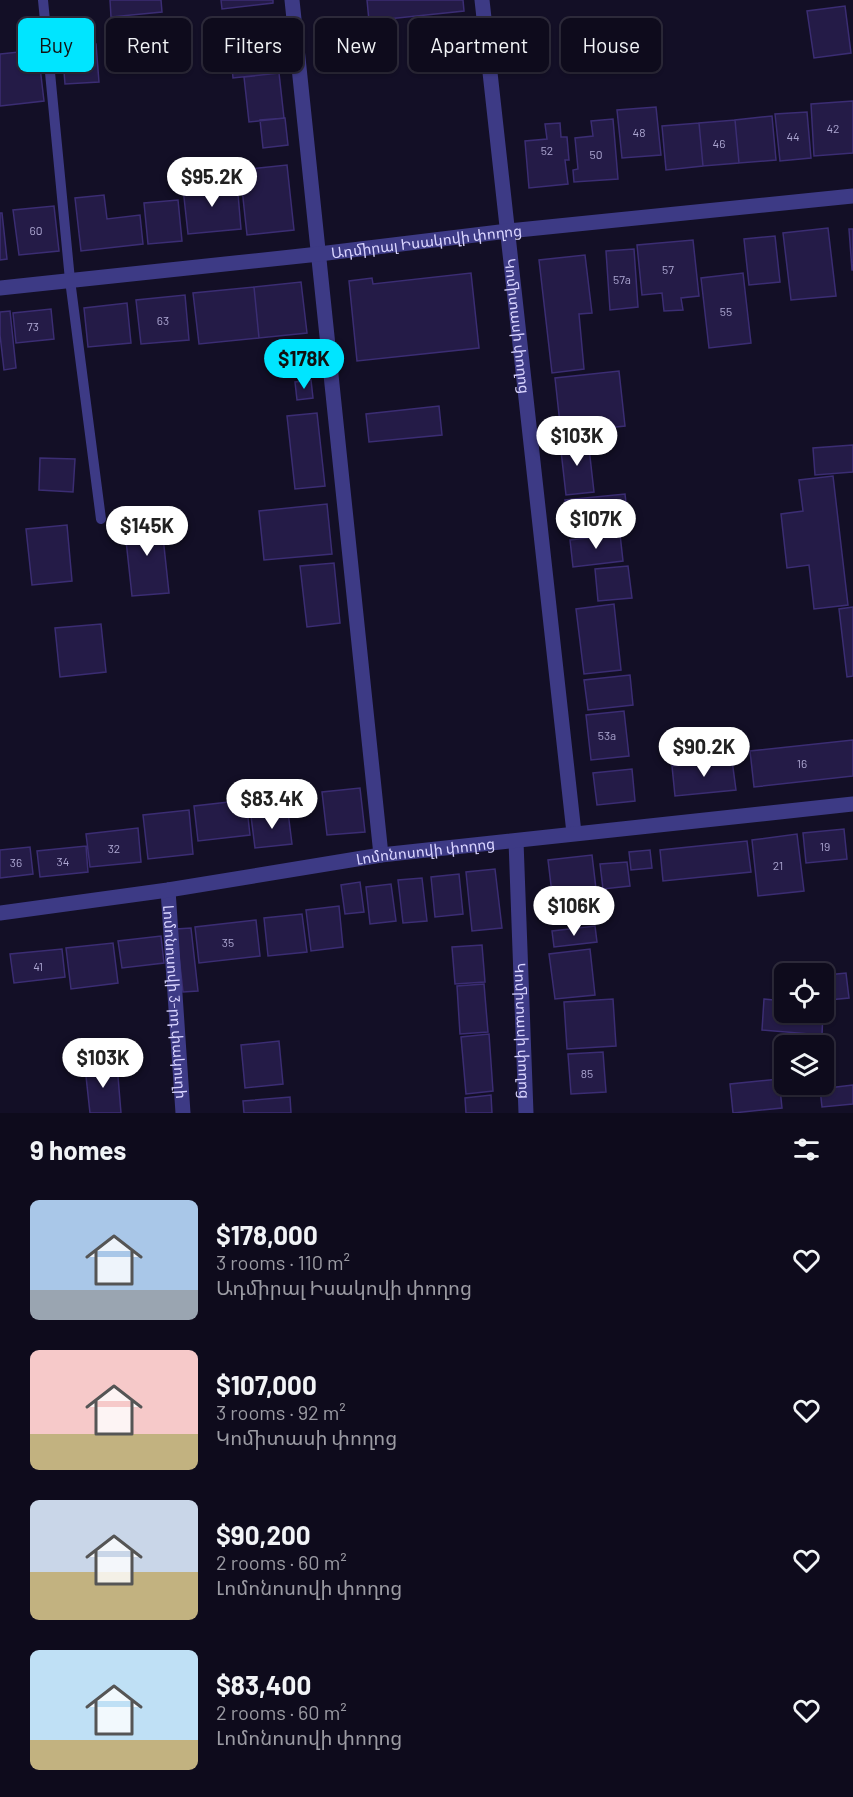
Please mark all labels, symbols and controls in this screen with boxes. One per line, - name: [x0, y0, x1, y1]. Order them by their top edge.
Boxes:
- chip: Buy: [18, 18, 94, 72]
- chip: Rent: [106, 18, 191, 72]
- chip: Filters: [203, 18, 303, 72]
- chip: New: [315, 18, 397, 72]
- chip: Apartment: [409, 18, 549, 72]
- chip: House: [561, 18, 661, 72]
- house number: 42: [826, 121, 840, 135]
- house number: 48: [633, 125, 645, 139]
- house number: 44: [786, 129, 800, 143]
- house number: 46: [713, 136, 725, 150]
- house number: 52: [541, 143, 553, 157]
- house number: 50: [590, 147, 602, 161]
- pin: $95.2K: [163, 157, 261, 208]
- text: $95.2K: [181, 164, 243, 188]
- street label: Ադմիրալ Իսակովի փողոց: [330, 221, 523, 261]
- house number: 60: [30, 223, 42, 237]
- street label: Կոմիտասի փողոց: [502, 257, 534, 395]
- house number: 57: [662, 262, 674, 276]
- house number: 57a: [613, 272, 631, 286]
- house number: 55: [720, 304, 732, 318]
- house number: 63: [157, 313, 169, 327]
- house number: 73: [27, 319, 39, 333]
- pin: $178K: [262, 339, 346, 390]
- text: $178K: [278, 346, 330, 370]
- pin: $103K: [535, 416, 619, 467]
- text: $103K: [550, 423, 604, 447]
- pin: $107K: [554, 499, 638, 550]
- pin: $145K: [105, 506, 189, 557]
- text: $107K: [570, 506, 622, 530]
- text: $145K: [120, 513, 174, 537]
- pin: $90.2K: [655, 727, 753, 778]
- house number: 53a: [598, 728, 616, 742]
- text: $90.2K: [673, 734, 735, 758]
- house number: 16: [797, 756, 807, 770]
- pin: $83.4K: [223, 779, 321, 830]
- text: $83.4K: [240, 786, 304, 810]
- street label: Լոմոնոսովի փողոց: [354, 834, 496, 868]
- house number: 19: [820, 839, 830, 853]
- house number: 32: [108, 841, 120, 855]
- house number: 34: [57, 854, 69, 868]
- house number: 36: [10, 855, 22, 869]
- house number: 21: [773, 858, 783, 872]
- pin: $106K: [532, 886, 616, 937]
- text: $106K: [547, 893, 601, 917]
- street label: Լոմոնոսովի 3-րդ փակուղի: [160, 904, 191, 1099]
- house number: 35: [222, 935, 234, 949]
- house number: 41: [33, 959, 43, 973]
- street label: Կոմիտասի փողոց: [511, 963, 534, 1099]
- map controls: [774, 963, 834, 1095]
- button: locate: [774, 963, 834, 1023]
- button: layers: [774, 1035, 834, 1095]
- pin: $103K: [61, 1038, 145, 1089]
- text: $103K: [76, 1045, 130, 1069]
- house number: 85: [581, 1066, 593, 1080]
- icon: filters: [790, 1133, 823, 1166]
- text: 9 homes: [30, 1134, 126, 1165]
- text: $178,000: [216, 1219, 318, 1250]
- icon: home: [78, 1224, 150, 1296]
- icon: heart: [790, 1244, 823, 1277]
- text: 3 rooms · 110 m²: [216, 1250, 350, 1274]
- text: Ադմիրալ Իսակովի փողոց: [216, 1275, 472, 1299]
- text: $107,000: [216, 1369, 317, 1400]
- icon: home: [78, 1374, 150, 1446]
- icon: heart: [790, 1394, 823, 1427]
- text: 3 rooms · 92 m²: [216, 1400, 346, 1424]
- text: Կոմիտասի փողոց: [216, 1425, 397, 1449]
- text: $90,200: [216, 1519, 311, 1550]
- icon: home: [78, 1524, 150, 1596]
- icon: heart: [790, 1544, 823, 1577]
- text: 2 rooms · 60 m²: [216, 1550, 347, 1574]
- text: Լոմոնոսովի փողոց: [216, 1575, 402, 1599]
- text: $83,400: [216, 1669, 311, 1700]
- icon: home: [78, 1674, 150, 1746]
- icon: heart: [790, 1694, 823, 1727]
- text: 2 rooms · 60 m²: [216, 1700, 347, 1724]
- text: Լոմոնոսովի փողոց: [216, 1725, 402, 1749]

